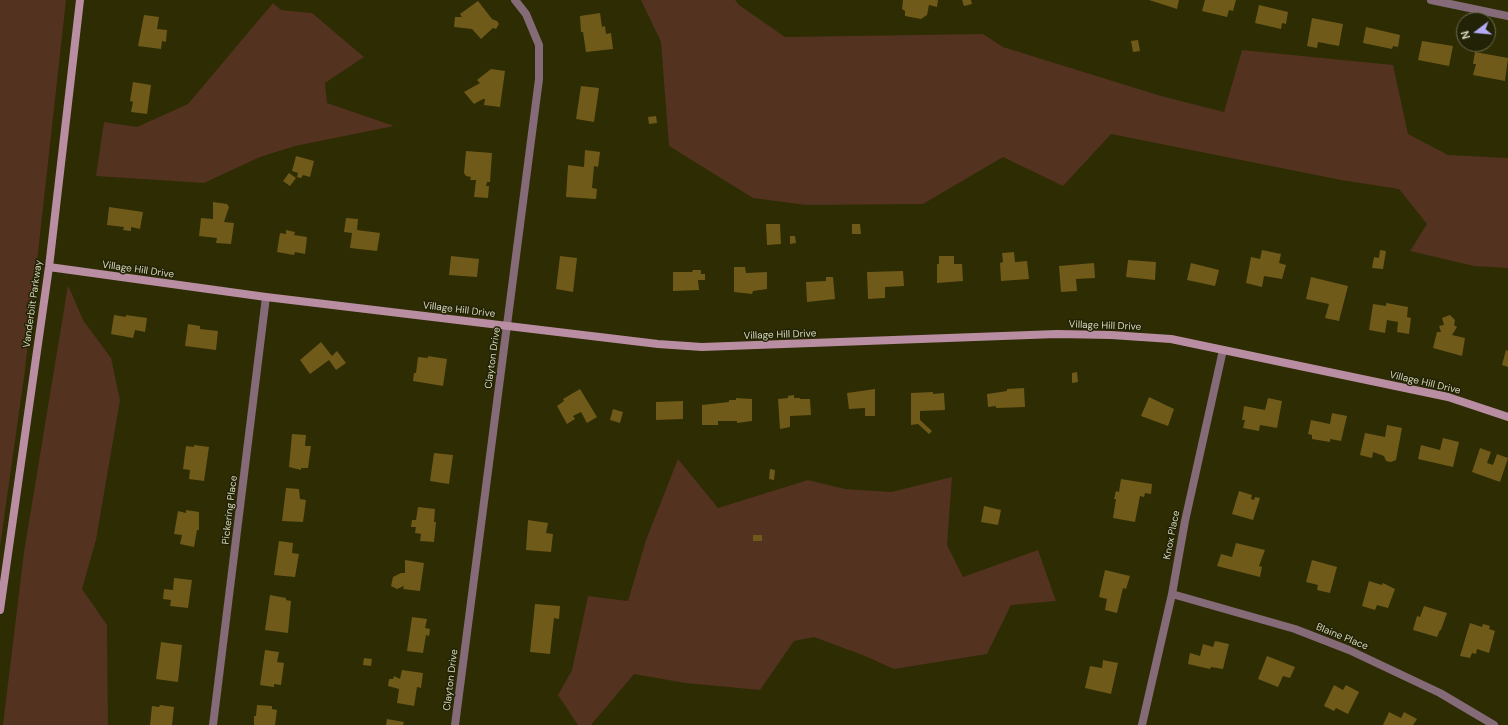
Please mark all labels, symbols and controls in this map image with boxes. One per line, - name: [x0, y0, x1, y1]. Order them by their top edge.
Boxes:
- north arrow: [1456, 12, 1496, 52]
- text: N: [1458, 29, 1473, 41]
- street label: Vanderbilt Parkway: [21, 259, 45, 349]
- street label: Village Hill Drive: [101, 259, 175, 281]
- street label: Village Hill Drive: [422, 300, 496, 320]
- street label: Village Hill Drive: [1068, 319, 1142, 333]
- street label: Clayton Drive: [483, 326, 503, 390]
- street label: Village Hill Drive: [743, 328, 817, 342]
- street label: Village Hill Drive: [1388, 369, 1462, 397]
- street label: Pickering Place: [220, 475, 240, 545]
- street label: Knox Place: [1161, 509, 1183, 561]
- street label: Blaine Place: [1314, 621, 1370, 653]
- street label: Clayton Drive: [441, 648, 461, 712]

